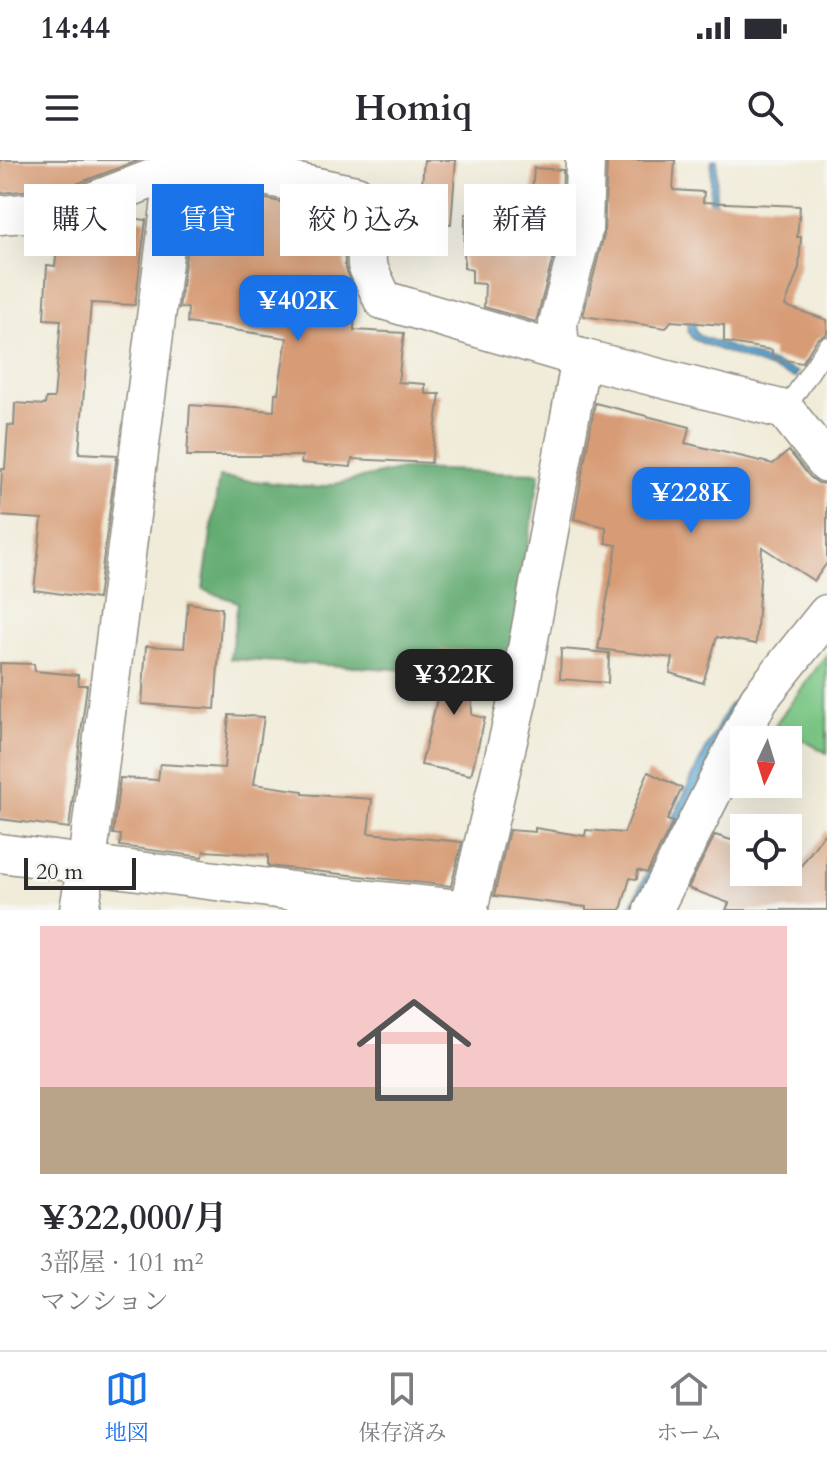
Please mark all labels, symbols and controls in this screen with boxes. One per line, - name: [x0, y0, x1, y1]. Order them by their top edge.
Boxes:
- text: 14:44: [40, 8, 110, 49]
- text: Homiq: [355, 84, 472, 133]
- icon: menu: [40, 86, 84, 130]
- icon: search: [743, 86, 787, 130]
- chip: 購入: [24, 184, 136, 256]
- chip: 賃貸: [152, 184, 264, 256]
- chip: 絞り込み: [280, 184, 448, 256]
- chip: 新着: [464, 184, 576, 256]
- pin: ¥402K: [242, 275, 354, 343]
- text: ¥402K: [257, 283, 339, 318]
- pin: ¥228K: [635, 467, 747, 535]
- text: ¥228K: [650, 475, 732, 510]
- pin: ¥322K: [398, 649, 510, 717]
- text: ¥322K: [413, 657, 495, 692]
- north arrow: [730, 726, 802, 798]
- map controls: [730, 726, 802, 886]
- button: locate: [730, 814, 802, 886]
- scale bar: [24, 854, 136, 890]
- text: 20 m: [36, 857, 83, 887]
- icon: home: [342, 978, 486, 1122]
- text: ¥322,000/月: [40, 1195, 228, 1241]
- text: 3部屋 · 101 m²: [40, 1245, 204, 1280]
- text: マンション: [40, 1284, 169, 1319]
- tab: 地図: [105, 1367, 149, 1448]
- tab: 保存済み: [358, 1367, 446, 1448]
- tab: ホーム: [656, 1367, 722, 1448]

